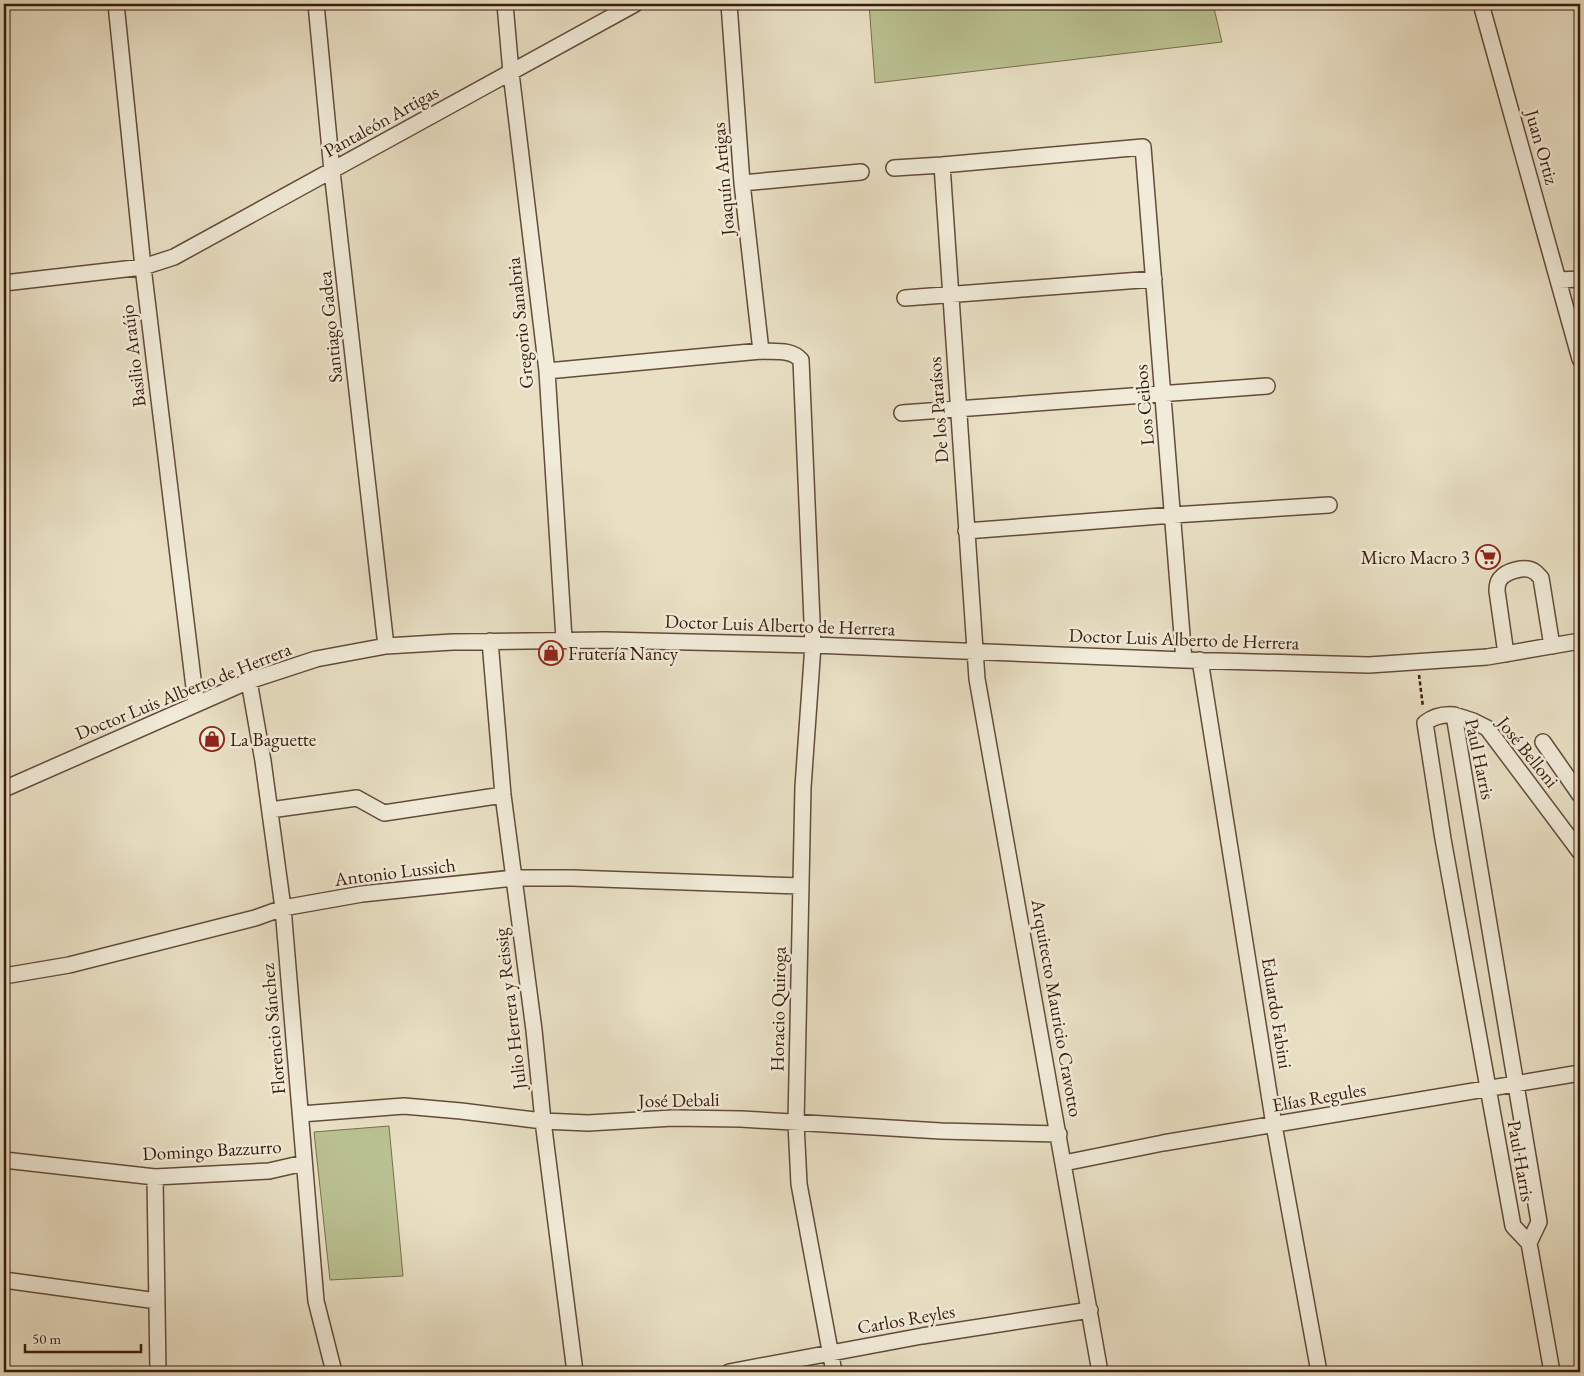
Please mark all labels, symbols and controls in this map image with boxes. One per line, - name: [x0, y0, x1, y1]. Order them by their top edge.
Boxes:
- street label: Pantaleón Artigas: [319, 79, 443, 163]
- street label: Juan Ortiz: [1519, 105, 1565, 188]
- street label: Joaquín Artigas: [706, 121, 741, 239]
- street label: Gregorio Sanabria: [501, 256, 539, 390]
- street label: Santiago Gadea: [312, 270, 348, 384]
- street label: Basilio Araújo: [114, 303, 152, 409]
- street label: De los Paraísos: [922, 356, 954, 464]
- street label: Los Ceibos: [1128, 363, 1160, 447]
- supermarket icon: Micro Macro 3: [1475, 544, 1501, 570]
- place label: Micro Macro 3: [1361, 545, 1470, 570]
- street label: Doctor Luis Alberto de Herrera: [664, 608, 896, 642]
- street label: Doctor Luis Alberto de Herrera: [1068, 622, 1300, 656]
- street label: Doctor Luis Alberto de Herrera: [71, 636, 295, 746]
- shop icon: Frutería Nancy: [538, 640, 564, 666]
- place label: Frutería Nancy: [568, 641, 679, 666]
- street label: José Belloni: [1490, 710, 1565, 793]
- street label: Paul Harris: [1459, 716, 1501, 802]
- shop icon: La Baguette: [199, 726, 225, 752]
- place label: La Baguette: [230, 727, 316, 752]
- street label: Antonio Lussich: [332, 852, 457, 892]
- street label: Arquitecto Mauricio Cravotto: [1025, 896, 1088, 1119]
- street label: Julio Herrera y Reissig: [488, 926, 533, 1093]
- street label: Horacio Quiroga: [764, 946, 792, 1072]
- street label: Eduardo Fabini: [1256, 955, 1298, 1071]
- street label: Florencio Sánchez: [255, 962, 291, 1096]
- street label: Elías Regules: [1270, 1076, 1368, 1118]
- street label: José Debali: [636, 1087, 720, 1113]
- street label: Paul Harris: [1502, 1118, 1540, 1204]
- street label: Domingo Bazzurro: [142, 1134, 282, 1166]
- street label: Carlos Reyles: [855, 1298, 957, 1340]
- scale bar: [25, 1321, 141, 1353]
- text: 50 m: [32, 1329, 61, 1348]

